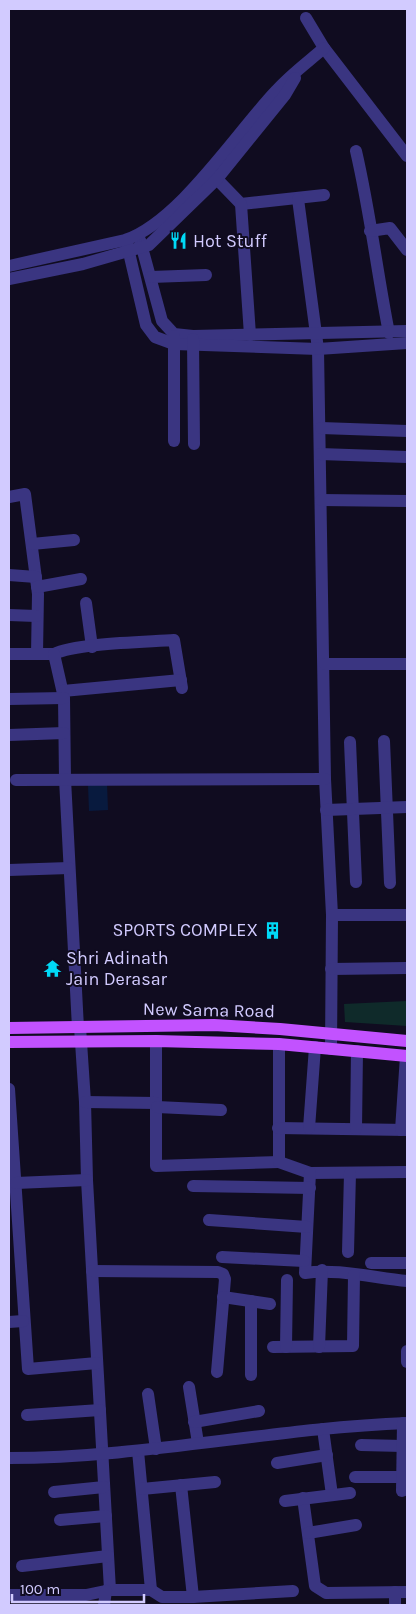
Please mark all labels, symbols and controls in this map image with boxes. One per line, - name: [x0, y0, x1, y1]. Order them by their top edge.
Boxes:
- place label: Hot Stuff: [193, 230, 268, 252]
- restaurant icon: Hot Stuff: [169, 231, 189, 251]
- place label: SPORTS COMPLEX: [112, 919, 258, 941]
- building icon: SPORTS COMPLEX: [262, 920, 282, 940]
- place label: Shri Adinath Jain Derasar: [66, 947, 169, 990]
- temple icon: Shri Adinath Jain Derasar: [42, 958, 62, 978]
- street label: New Sama Road: [143, 998, 275, 1022]
- scale bar: [12, 1572, 145, 1604]
- text: 100 m: [20, 1580, 60, 1598]

